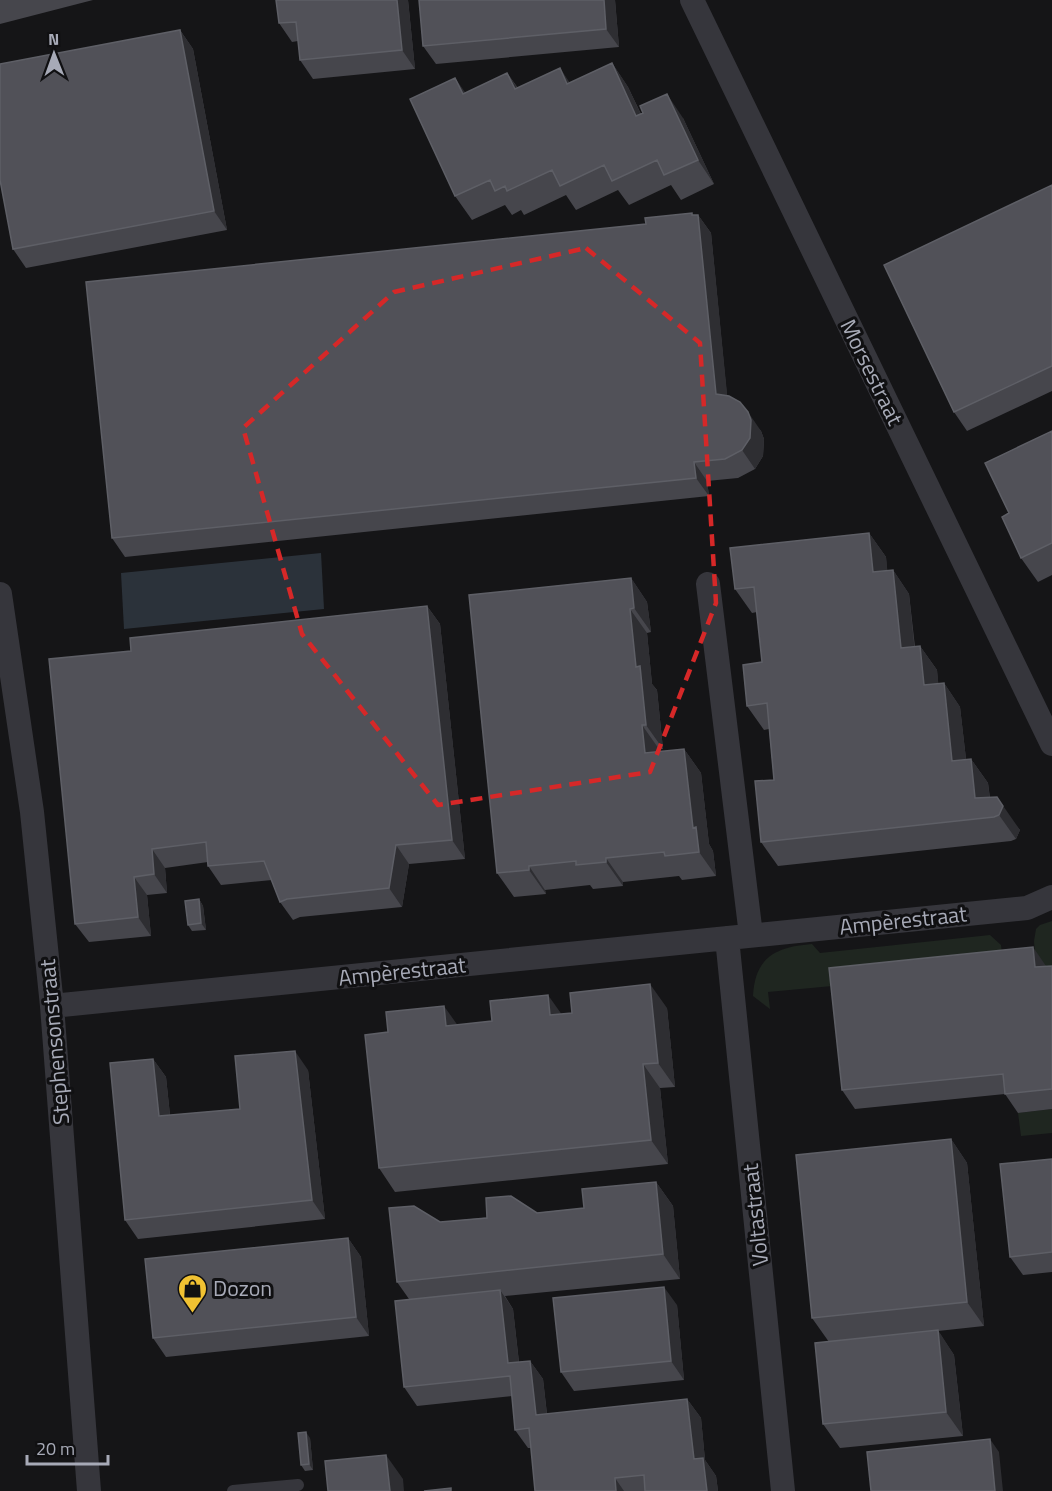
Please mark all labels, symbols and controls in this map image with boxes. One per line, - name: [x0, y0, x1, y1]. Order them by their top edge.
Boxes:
- north arrow: [24, 24, 84, 84]
- text: N: [48, 27, 59, 51]
- street label: Morsestraat: [832, 313, 912, 431]
- street label: Ampèrestraat: [838, 896, 969, 944]
- street label: Ampèrestraat: [337, 947, 468, 995]
- street label: Stephensonstraat: [30, 958, 78, 1126]
- street label: Voltastraat: [733, 1162, 777, 1268]
- place label: Dozon: [213, 1271, 272, 1305]
- shop icon: Dozon: [176, 1272, 208, 1314]
- scale bar: [27, 1428, 108, 1466]
- text: 20 m: [36, 1435, 75, 1462]

